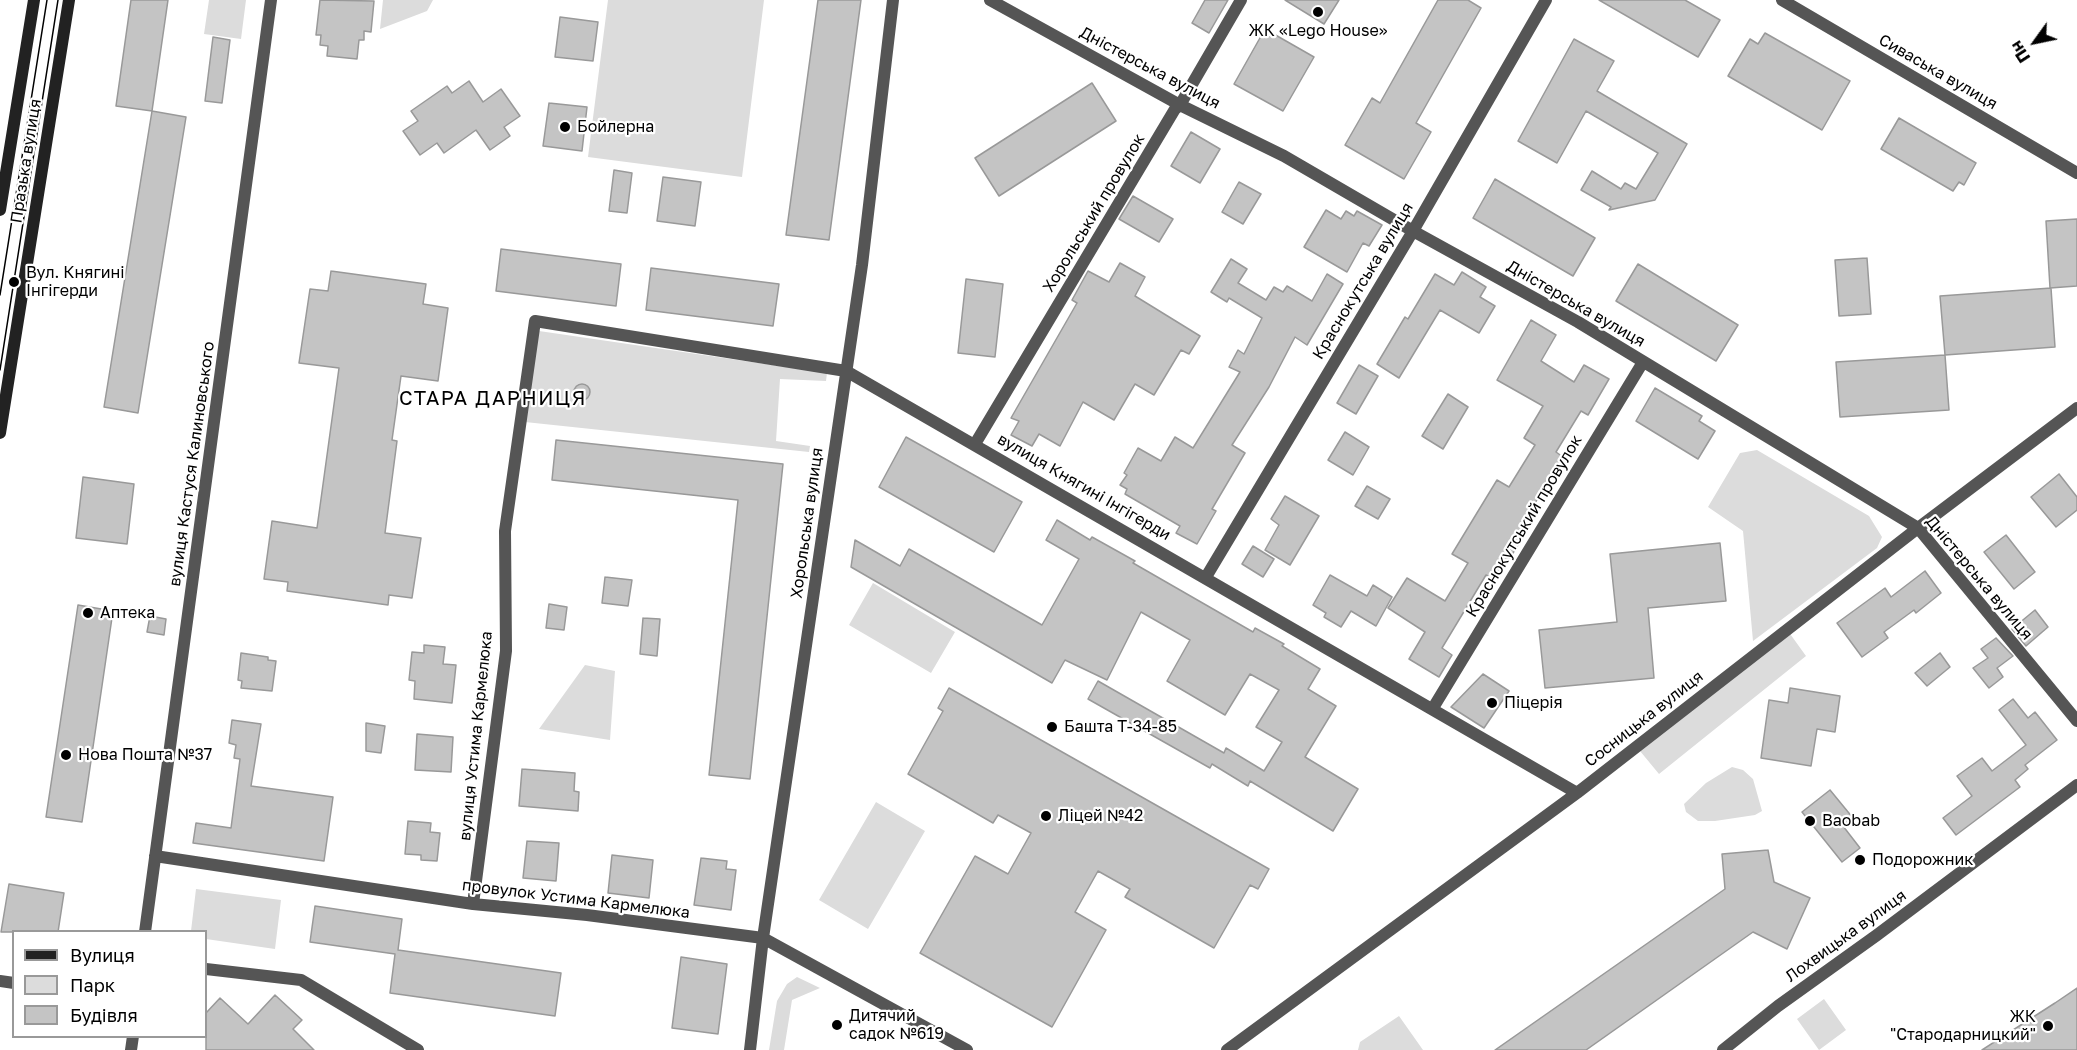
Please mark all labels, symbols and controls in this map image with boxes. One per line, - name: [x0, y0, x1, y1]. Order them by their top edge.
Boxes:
- marker: ЖК «Lego House»: [1311, 5, 1325, 19]
- north arrow: [2005, 12, 2065, 72]
- place label: ЖК «Lego House»: [1248, 21, 1388, 41]
- street label: Дністерська вулиця: [1077, 23, 1223, 113]
- street label: Сиваська вулиця: [1875, 30, 2001, 114]
- text: Пн: [2006, 37, 2034, 66]
- street label: Празька вулиця: [7, 98, 45, 224]
- place label: Бойлерна: [577, 117, 654, 137]
- marker: Бойлерна: [558, 120, 572, 134]
- street label: Хорольський провулок: [1039, 130, 1149, 296]
- street label: Краснокутська вулиця: [1309, 199, 1417, 363]
- street label: Дністерська вулиця: [1504, 257, 1648, 351]
- place label: Вул. Княгині Інгігерди: [26, 263, 125, 301]
- marker: Вул. Княгині Інгігерди: [7, 275, 21, 289]
- street label: вулиця Кастуся Калиновського: [165, 340, 219, 588]
- district label: СТАРА ДАРНИЦЯ: [399, 387, 587, 411]
- street label: вулиця Княгині Інгігерди: [994, 429, 1174, 545]
- street label: Краснокутський провулок: [1462, 432, 1586, 620]
- street label: Хорольська вулиця: [787, 446, 827, 600]
- street label: Дністерська вулиця: [1921, 512, 2037, 644]
- place label: Аптека: [100, 603, 155, 623]
- marker: Аптека: [81, 606, 95, 620]
- street label: вулиця Устима Кармелюка: [455, 630, 497, 842]
- street label: Сосницька вулиця: [1581, 667, 1707, 771]
- place label: Піцерія: [1504, 693, 1563, 713]
- marker: Піцерія: [1485, 696, 1499, 710]
- place label: Башта Т-34-85: [1064, 717, 1177, 737]
- marker: Башта Т-34-85: [1045, 720, 1059, 734]
- place label: Нова Пошта №37: [78, 745, 212, 765]
- marker: Нова Пошта №37: [59, 748, 73, 762]
- place label: Ліцей №42: [1058, 806, 1143, 826]
- marker: Ліцей №42: [1039, 809, 1053, 823]
- place label: Baobab: [1822, 811, 1880, 831]
- marker: Baobab: [1803, 814, 1817, 828]
- place label: Подорожник: [1872, 850, 1973, 870]
- marker: Подорожник: [1853, 853, 1867, 867]
- street label: провулок Устима Кармелюка: [461, 875, 691, 923]
- street label: Лохвицька вулиця: [1782, 886, 1910, 986]
- legend: [12, 930, 207, 1038]
- text: Вулиця: [70, 944, 135, 966]
- text: Парк: [70, 974, 115, 996]
- text: Будівля: [70, 1004, 138, 1026]
- place label: Дитячий садок №619: [849, 1006, 944, 1044]
- place label: ЖК "Стародарницкий": [1890, 1007, 2036, 1045]
- marker: Дитячий садок №619: [830, 1018, 844, 1032]
- marker: ЖК "Стародарницкий": [2041, 1019, 2055, 1033]

